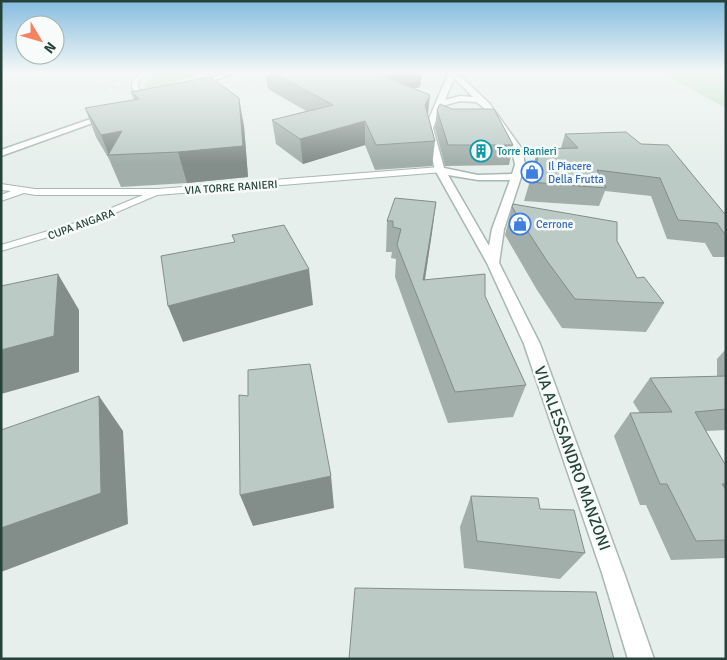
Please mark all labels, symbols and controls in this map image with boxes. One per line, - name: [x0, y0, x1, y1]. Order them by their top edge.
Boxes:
- north arrow: [15, 15, 65, 65]
- text: N: [40, 39, 60, 57]
- building icon: Torre Ranieri: [469, 139, 493, 163]
- place label: Torre Ranieri: [497, 145, 557, 158]
- shop icon: Il Piacere Della Frutta: [520, 160, 544, 184]
- place label: Il Piacere Della Frutta: [548, 160, 604, 186]
- street label: VIA TORRE RANIERI: [184, 178, 278, 197]
- street label: CUPA ANGARA: [46, 206, 117, 243]
- shop icon: Cerrone: [508, 212, 532, 236]
- place label: Cerrone: [536, 218, 573, 231]
- street label: VIA ALESSANDRO MANZONI: [529, 363, 615, 553]

